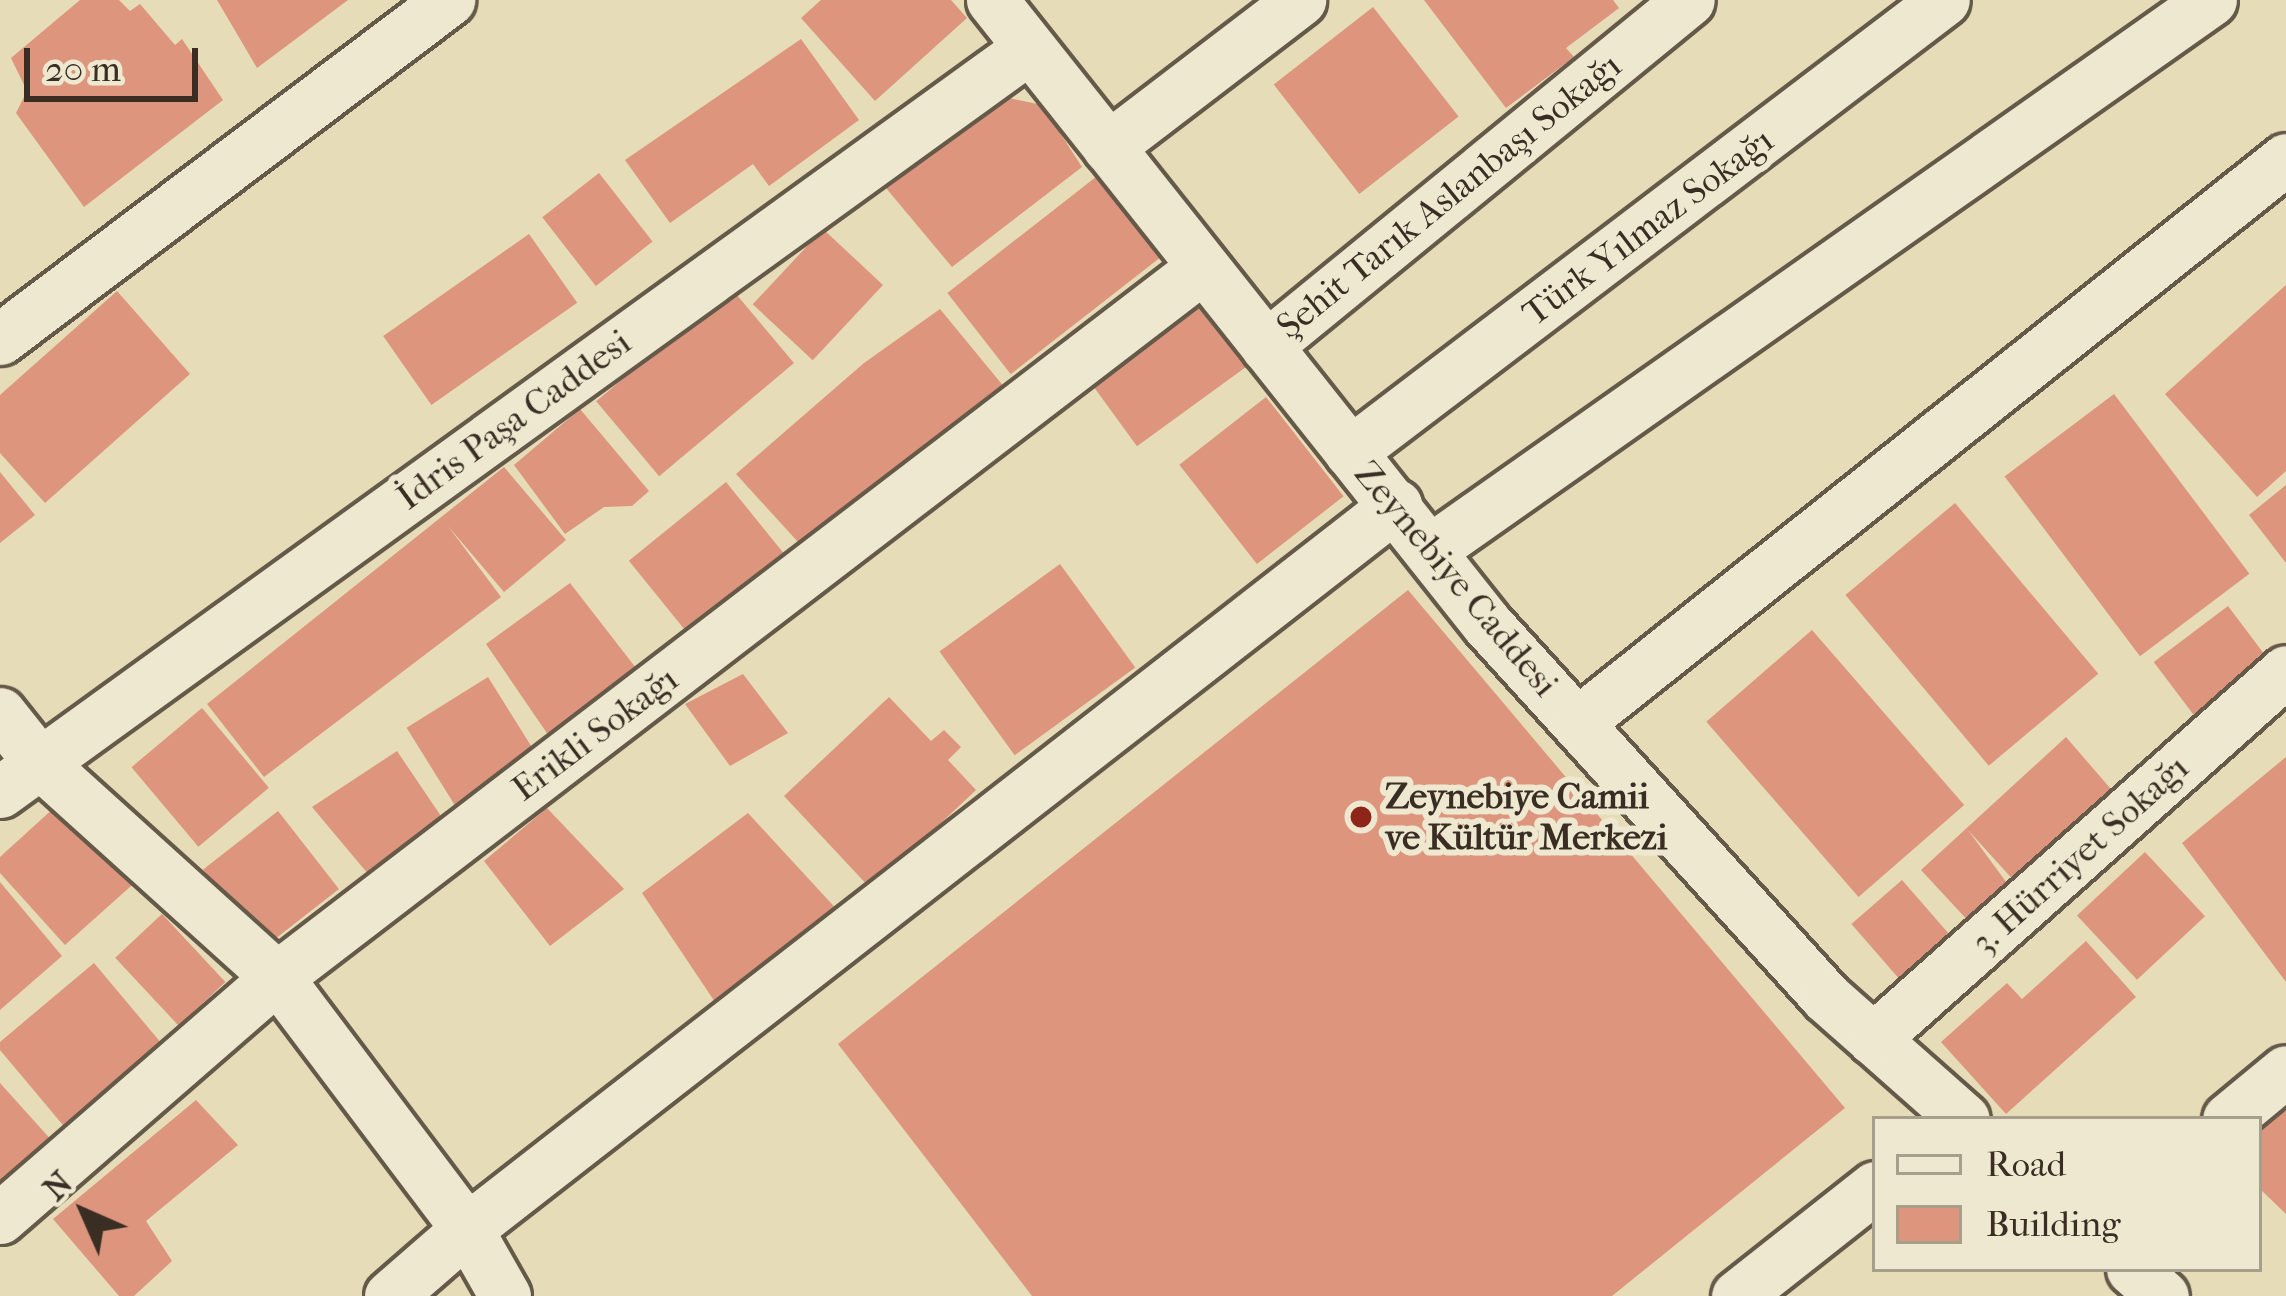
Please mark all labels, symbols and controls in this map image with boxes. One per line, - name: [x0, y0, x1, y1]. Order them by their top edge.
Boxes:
- scale bar: [30, 24, 204, 98]
- street label: Şehit Tarık Aslanbaşı Sokağı: [1268, 44, 1630, 348]
- text: 20 m: [45, 48, 121, 90]
- street label: Türk Yılmaz Sokağı: [1514, 119, 1782, 335]
- street label: İdris Paşa Caddesi: [389, 321, 639, 519]
- street label: Zeynebiye Caddesi: [1345, 453, 1567, 705]
- street label: Erikli Sokağı: [504, 658, 686, 810]
- street label: 3. Hürriyet Sokağı: [1963, 746, 2197, 964]
- place label: Zeynebiye Camii ve Kültür Merkezi: [1385, 774, 1667, 859]
- marker: Zeynebiye Camii ve Kültür Merkezi: [1348, 804, 1374, 830]
- legend: [1872, 1116, 2262, 1272]
- text: Road: [1986, 1143, 2066, 1185]
- north arrow: [24, 1152, 144, 1272]
- text: N: [36, 1164, 81, 1209]
- text: Building: [1986, 1203, 2121, 1245]

